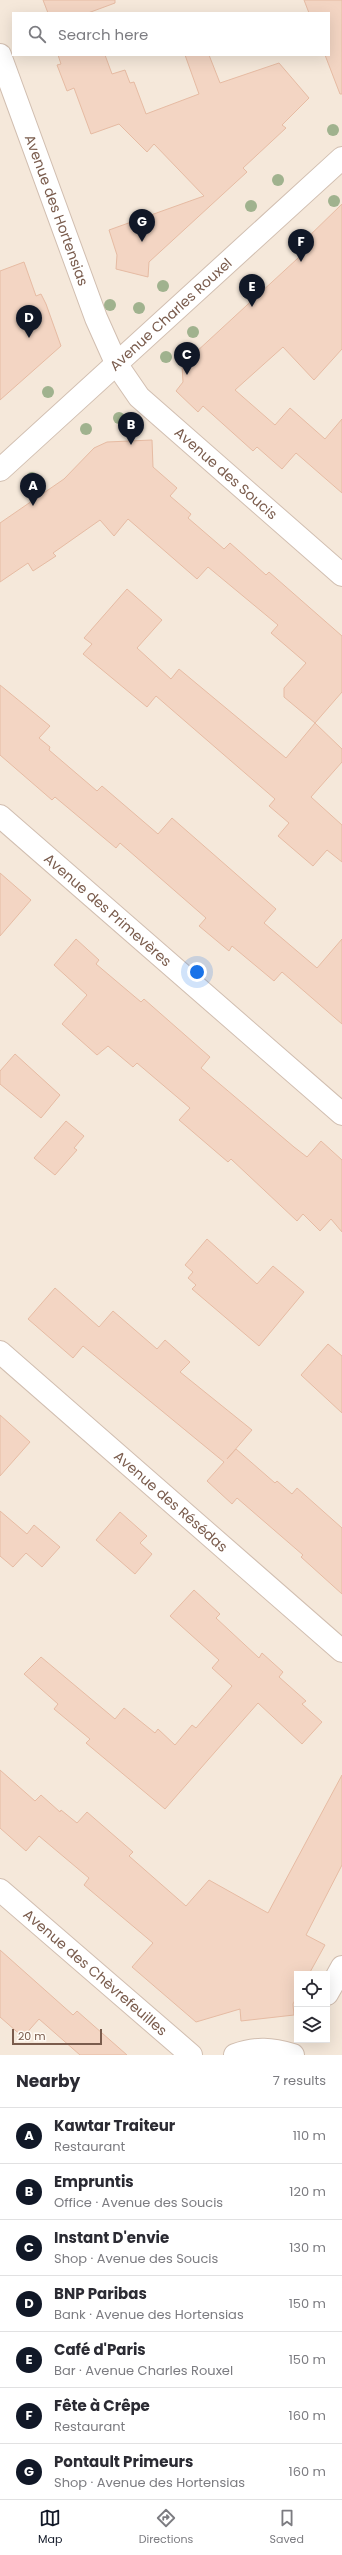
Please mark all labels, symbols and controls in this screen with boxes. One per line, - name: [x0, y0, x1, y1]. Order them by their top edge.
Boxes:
- search box: [12, 12, 330, 56]
- icon: search: [26, 23, 48, 45]
- text: Search here: [58, 24, 148, 45]
- street label: Avenue des Hortensias: [20, 132, 93, 288]
- pin: G: [129, 209, 155, 242]
- pin: F: [288, 229, 314, 262]
- street label: Avenue Charles Rouxel: [106, 255, 236, 375]
- pin: E: [239, 274, 265, 307]
- pin: D: [16, 305, 42, 338]
- pin: C: [174, 342, 200, 375]
- pin: B: [118, 412, 144, 445]
- street label: Avenue des Soucis: [170, 423, 282, 524]
- pin: A: [20, 473, 46, 506]
- street label: Avenue des Primevères: [40, 849, 176, 971]
- your location: [187, 962, 207, 982]
- street label: Avenue des Résédas: [110, 1446, 232, 1557]
- street label: Avenue des Chèvrefeuilles: [19, 1905, 172, 2040]
- map controls: [294, 1971, 330, 2043]
- button: locate: [294, 1971, 330, 2007]
- button: layers: [294, 2007, 330, 2043]
- scale bar: [12, 2027, 102, 2046]
- text: 20 m: [18, 2028, 46, 2044]
- text: Nearby: [16, 2069, 80, 2093]
- text: 7 results: [273, 2071, 326, 2090]
- text: Kawtar Traiteur: [54, 2115, 175, 2136]
- text: A: [24, 2126, 34, 2145]
- text: 110 m: [293, 2126, 326, 2145]
- text: Restaurant: [54, 2137, 125, 2156]
- text: Empruntis: [54, 2171, 134, 2192]
- text: B: [25, 2182, 33, 2201]
- text: 120 m: [289, 2182, 326, 2201]
- text: Office · Avenue des Soucis: [54, 2193, 223, 2212]
- text: Instant D'envie: [54, 2227, 169, 2248]
- text: C: [24, 2238, 34, 2257]
- text: 130 m: [289, 2238, 326, 2257]
- text: Shop · Avenue des Soucis: [54, 2249, 218, 2268]
- text: BNP Paribas: [54, 2283, 147, 2304]
- text: D: [24, 2294, 34, 2313]
- text: 150 m: [289, 2294, 326, 2313]
- text: Bank · Avenue des Hortensias: [54, 2305, 244, 2324]
- text: Café d'Paris: [54, 2339, 146, 2360]
- text: E: [25, 2350, 33, 2369]
- text: 150 m: [289, 2350, 326, 2369]
- text: Bar · Avenue Charles Rouxel: [54, 2361, 233, 2380]
- text: Fête à Crêpe: [54, 2395, 150, 2416]
- text: F: [25, 2406, 33, 2425]
- text: 160 m: [289, 2406, 326, 2425]
- text: Restaurant: [54, 2417, 125, 2436]
- text: Pontault Primeurs: [54, 2451, 193, 2472]
- text: G: [24, 2462, 34, 2481]
- text: 160 m: [289, 2462, 326, 2481]
- text: Shop · Avenue des Hortensias: [54, 2473, 245, 2492]
- tab: Map: [38, 2507, 62, 2548]
- tab: Directions: [139, 2507, 193, 2548]
- tab: Saved: [270, 2507, 304, 2548]

